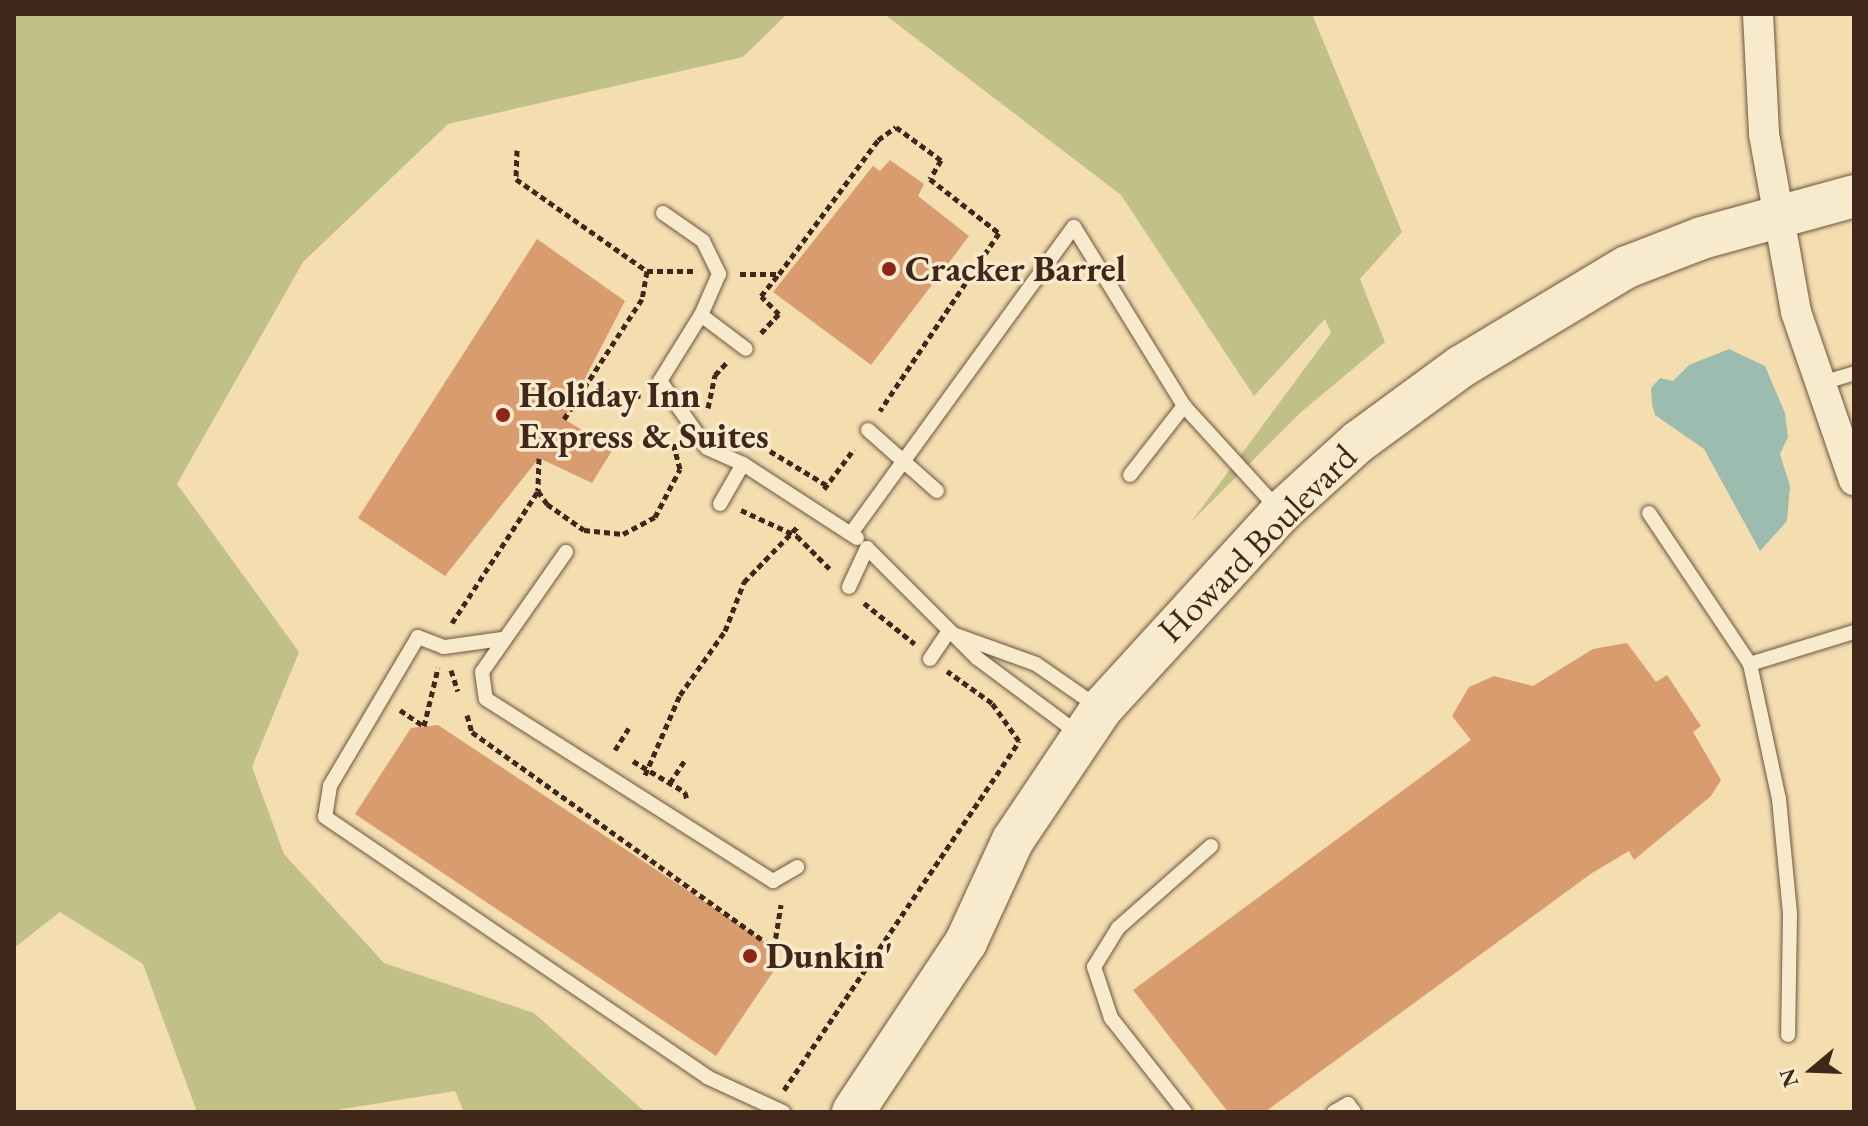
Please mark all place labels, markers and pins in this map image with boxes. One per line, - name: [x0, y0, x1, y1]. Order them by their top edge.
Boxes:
- place label: Cracker Barrel: [905, 247, 1126, 291]
- marker: Cracker Barrel: [880, 260, 898, 278]
- place label: Holiday Inn Express & Suites: [519, 372, 769, 457]
- marker: Holiday Inn Express & Suites: [494, 406, 512, 424]
- place label: Dunkin': [766, 934, 893, 978]
- marker: Dunkin': [741, 947, 759, 965]

